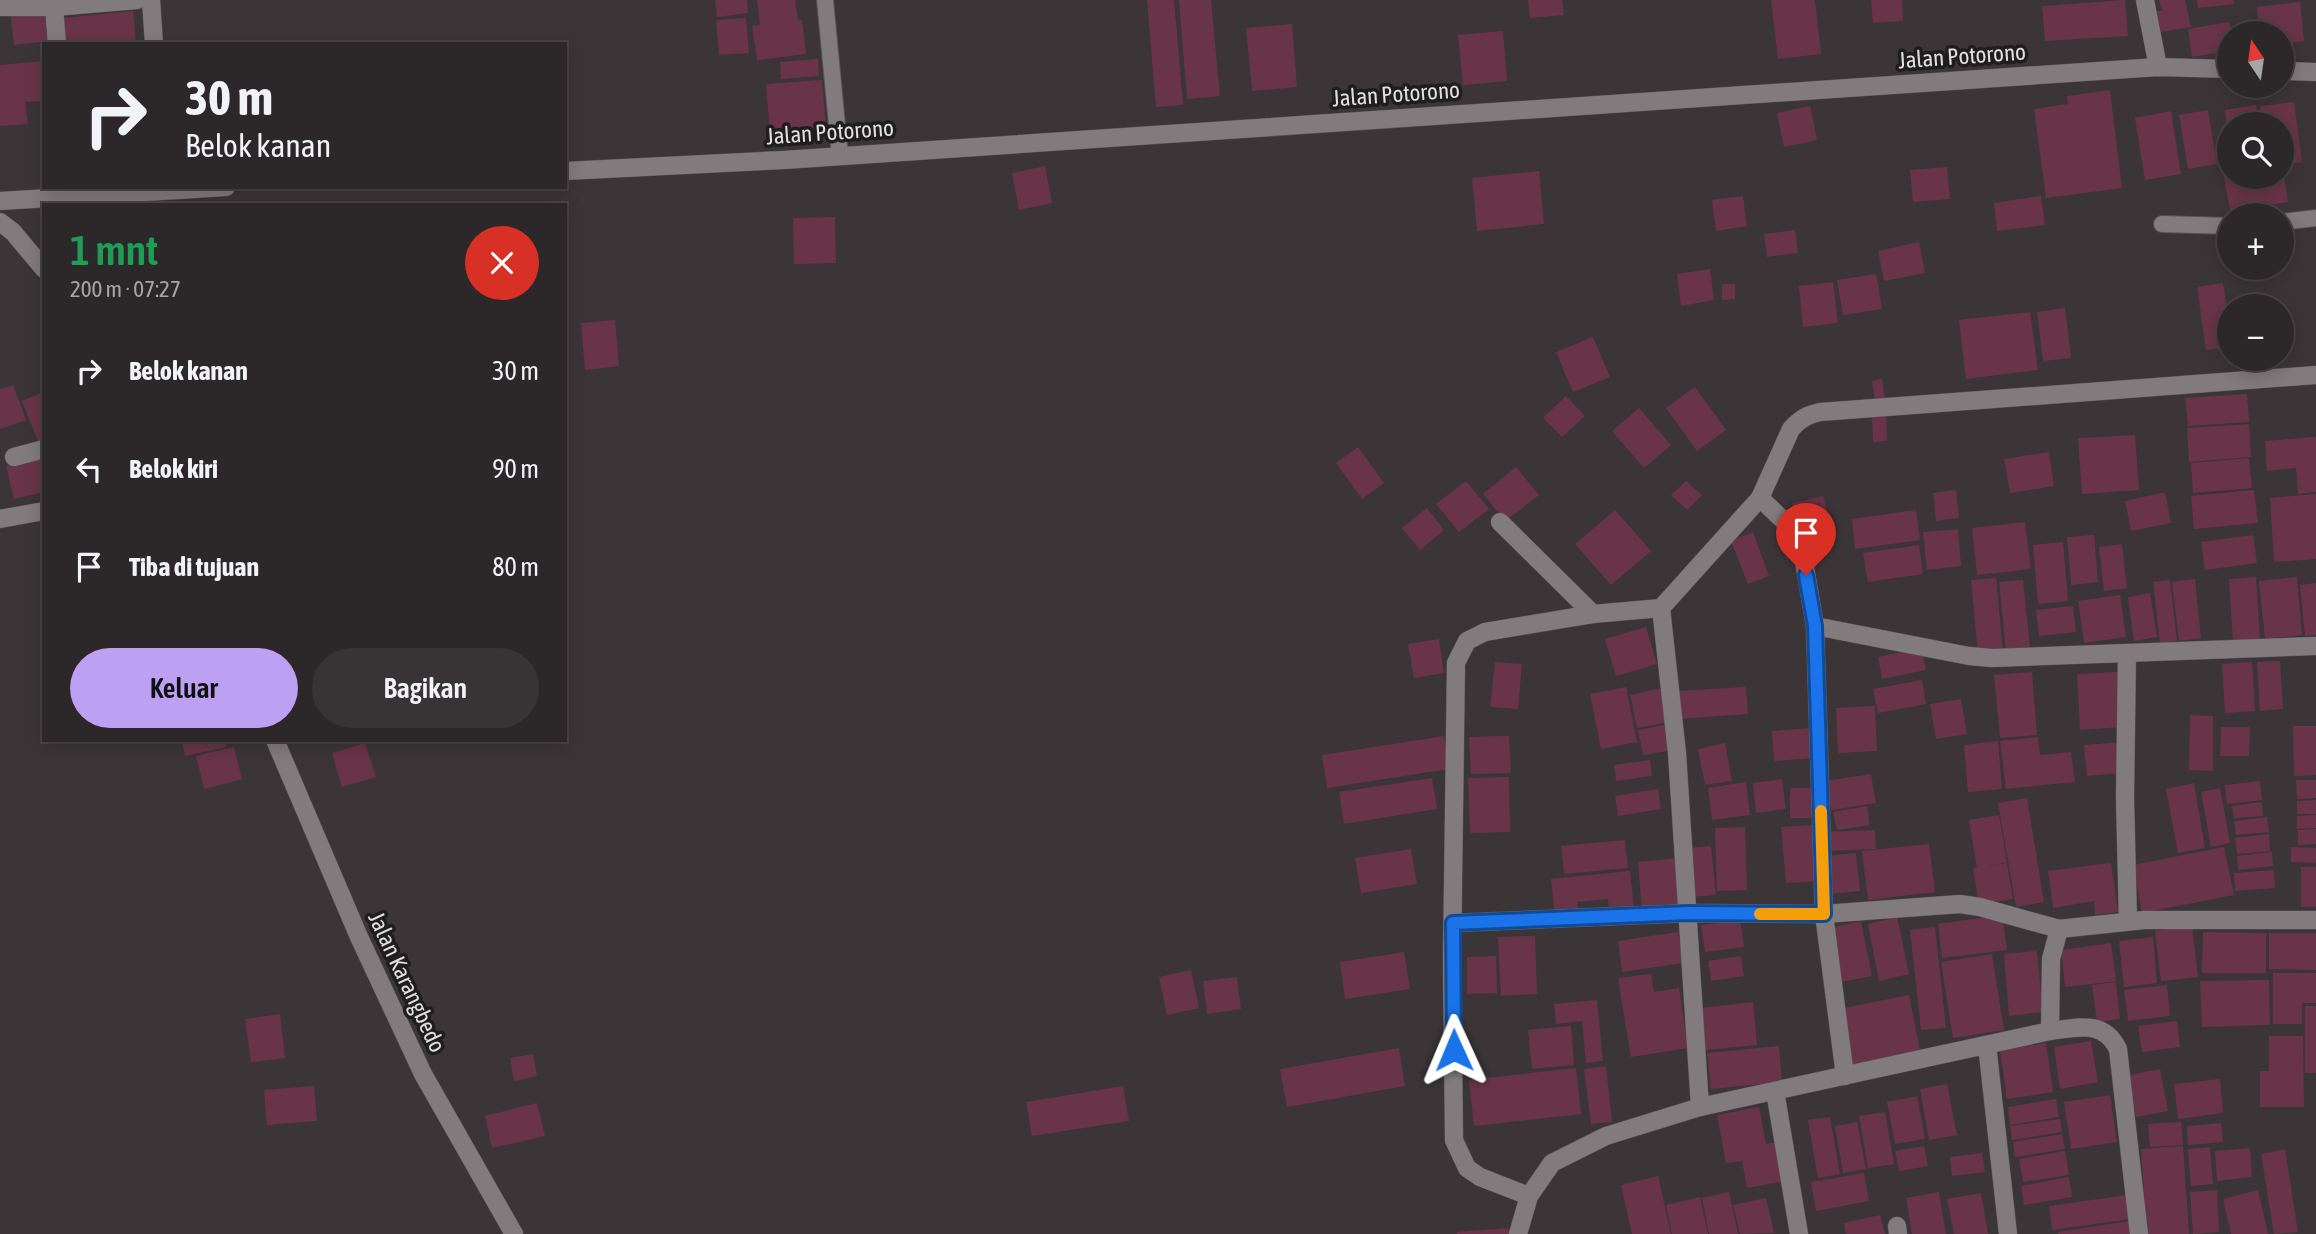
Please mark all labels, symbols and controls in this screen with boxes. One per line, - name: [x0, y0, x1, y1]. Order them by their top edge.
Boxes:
- north arrow: [2217, 21, 2294, 98]
- map controls: [2217, 21, 2294, 371]
- street label: Jalan Potorono: [1897, 39, 2027, 73]
- text: 30 m: [185, 69, 273, 125]
- icon: right: [70, 70, 161, 161]
- street label: Jalan Potorono: [1331, 77, 1461, 111]
- button: search: [2217, 112, 2294, 189]
- street label: Jalan Potorono: [765, 115, 895, 149]
- text: Belok kanan: [185, 127, 331, 164]
- button: +: [2217, 203, 2294, 280]
- text: 1 mnt: [70, 226, 158, 274]
- button: close: [465, 226, 539, 300]
- text: 200 m · 07:27: [70, 276, 181, 302]
- button: −: [2217, 294, 2294, 371]
- icon: right: [70, 352, 108, 390]
- text: Belok kanan: [129, 356, 248, 386]
- text: 30 m: [492, 356, 539, 386]
- icon: left: [70, 450, 108, 488]
- text: Belok kiri: [129, 454, 218, 484]
- text: 90 m: [492, 454, 539, 484]
- pin: [1776, 503, 1836, 575]
- icon: arrive: [1787, 514, 1825, 552]
- icon: arrive: [70, 548, 108, 586]
- text: Tiba di tujuan: [129, 552, 259, 582]
- text: 80 m: [492, 552, 539, 582]
- button: Keluar: [70, 648, 298, 728]
- button: Bagikan: [312, 648, 539, 728]
- street label: Jalan Karangbedo: [363, 908, 451, 1056]
- position arrow: [1417, 1013, 1491, 1087]

